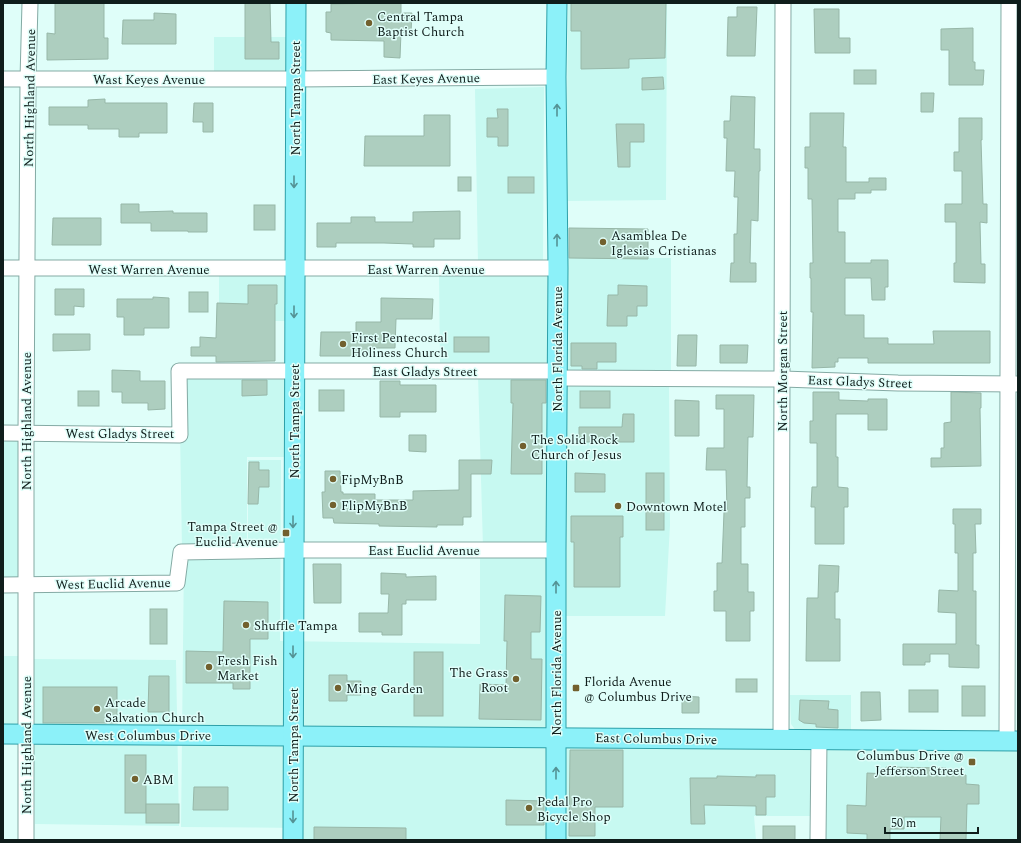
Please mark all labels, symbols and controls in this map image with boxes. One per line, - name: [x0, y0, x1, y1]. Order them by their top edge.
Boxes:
- place label: Central Tampa Baptist Church: [377, 7, 465, 42]
- marker: Central Tampa Baptist Church: [364, 18, 374, 28]
- street label: North Highland Avenue: [19, 29, 41, 167]
- street label: North Tampa Street: [286, 40, 306, 155]
- street label: East Keyes Avenue: [372, 68, 480, 90]
- street label: Wast Keyes Avenue: [93, 70, 205, 90]
- one-way arrow: [553, 104, 561, 117]
- one-way arrow: [290, 175, 298, 188]
- place label: Asamblea De Iglesias Cristianas: [611, 226, 717, 261]
- one-way arrow: [553, 234, 561, 247]
- marker: Asamblea De Iglesias Cristianas: [598, 237, 608, 247]
- street label: West Warren Avenue: [88, 260, 210, 280]
- street label: East Warren Avenue: [367, 260, 485, 280]
- street label: North Florida Avenue: [548, 286, 568, 412]
- one-way arrow: [290, 305, 298, 318]
- street label: North Morgan Street: [773, 310, 793, 431]
- place label: First Pentecostal Holiness Church: [351, 328, 448, 363]
- marker: First Pentecostal Holiness Church: [338, 339, 348, 349]
- street label: North Highland Avenue: [17, 352, 37, 490]
- street label: East Gladys Street: [373, 362, 478, 382]
- street label: North Tampa Street: [285, 363, 305, 478]
- street label: East Gladys Street: [807, 370, 913, 394]
- street label: West Gladys Street: [66, 424, 175, 444]
- place label: The Solid Rock Church of Jesus: [531, 430, 622, 465]
- marker: The Solid Rock Church of Jesus: [518, 441, 528, 451]
- place label: FipMyBnB: [341, 470, 404, 490]
- marker: FipMyBnB: [328, 474, 338, 484]
- place label: FlipMyBnB: [341, 496, 407, 516]
- place label: Downtown Motel: [626, 497, 727, 517]
- marker: FlipMyBnB: [328, 500, 338, 510]
- marker: Downtown Motel: [613, 501, 623, 511]
- one-way arrow: [289, 515, 297, 528]
- place label: Tampa Street @ Euclid Avenue: [187, 517, 278, 552]
- marker: Tampa Street @ Euclid Avenue: [281, 528, 291, 538]
- street label: East Euclid Avenue: [368, 541, 480, 561]
- street label: West Euclid Avenue: [55, 573, 171, 595]
- one-way arrow: [552, 581, 560, 594]
- street label: North Florida Avenue: [547, 610, 567, 736]
- place label: Shuffle Tampa: [254, 616, 338, 636]
- marker: Shuffle Tampa: [241, 620, 251, 630]
- one-way arrow: [289, 645, 297, 658]
- place label: Fresh Fish Market: [217, 651, 278, 686]
- marker: Fresh Fish Market: [204, 662, 214, 672]
- place label: The Grass Root: [449, 663, 508, 698]
- place label: Florida Avenue @ Columbus Drive: [584, 672, 692, 707]
- marker: The Grass Root: [511, 674, 521, 684]
- street label: North Highland Avenue: [17, 676, 37, 814]
- place label: Ming Garden: [346, 679, 423, 699]
- marker: Ming Garden: [333, 683, 343, 693]
- marker: Florida Avenue @ Columbus Drive: [571, 683, 581, 693]
- street label: North Tampa Street: [284, 687, 304, 802]
- place label: Arcade Salvation Church: [105, 693, 205, 728]
- marker: Arcade Salvation Church: [92, 704, 102, 714]
- street label: West Columbus Drive: [85, 726, 211, 746]
- street label: East Columbus Drive: [595, 728, 717, 750]
- place label: Columbus Drive @ Jefferson Street: [856, 746, 964, 781]
- marker: Columbus Drive @ Jefferson Street: [967, 757, 977, 767]
- one-way arrow: [552, 767, 560, 780]
- place label: ABM: [143, 770, 174, 790]
- marker: ABM: [130, 774, 140, 784]
- place label: Pedal Pro Bicycle Shop: [537, 792, 611, 827]
- marker: Pedal Pro Bicycle Shop: [524, 803, 534, 813]
- scale bar: [885, 809, 978, 835]
- one-way arrow: [289, 810, 297, 823]
- text: 50 m: [891, 814, 916, 833]

